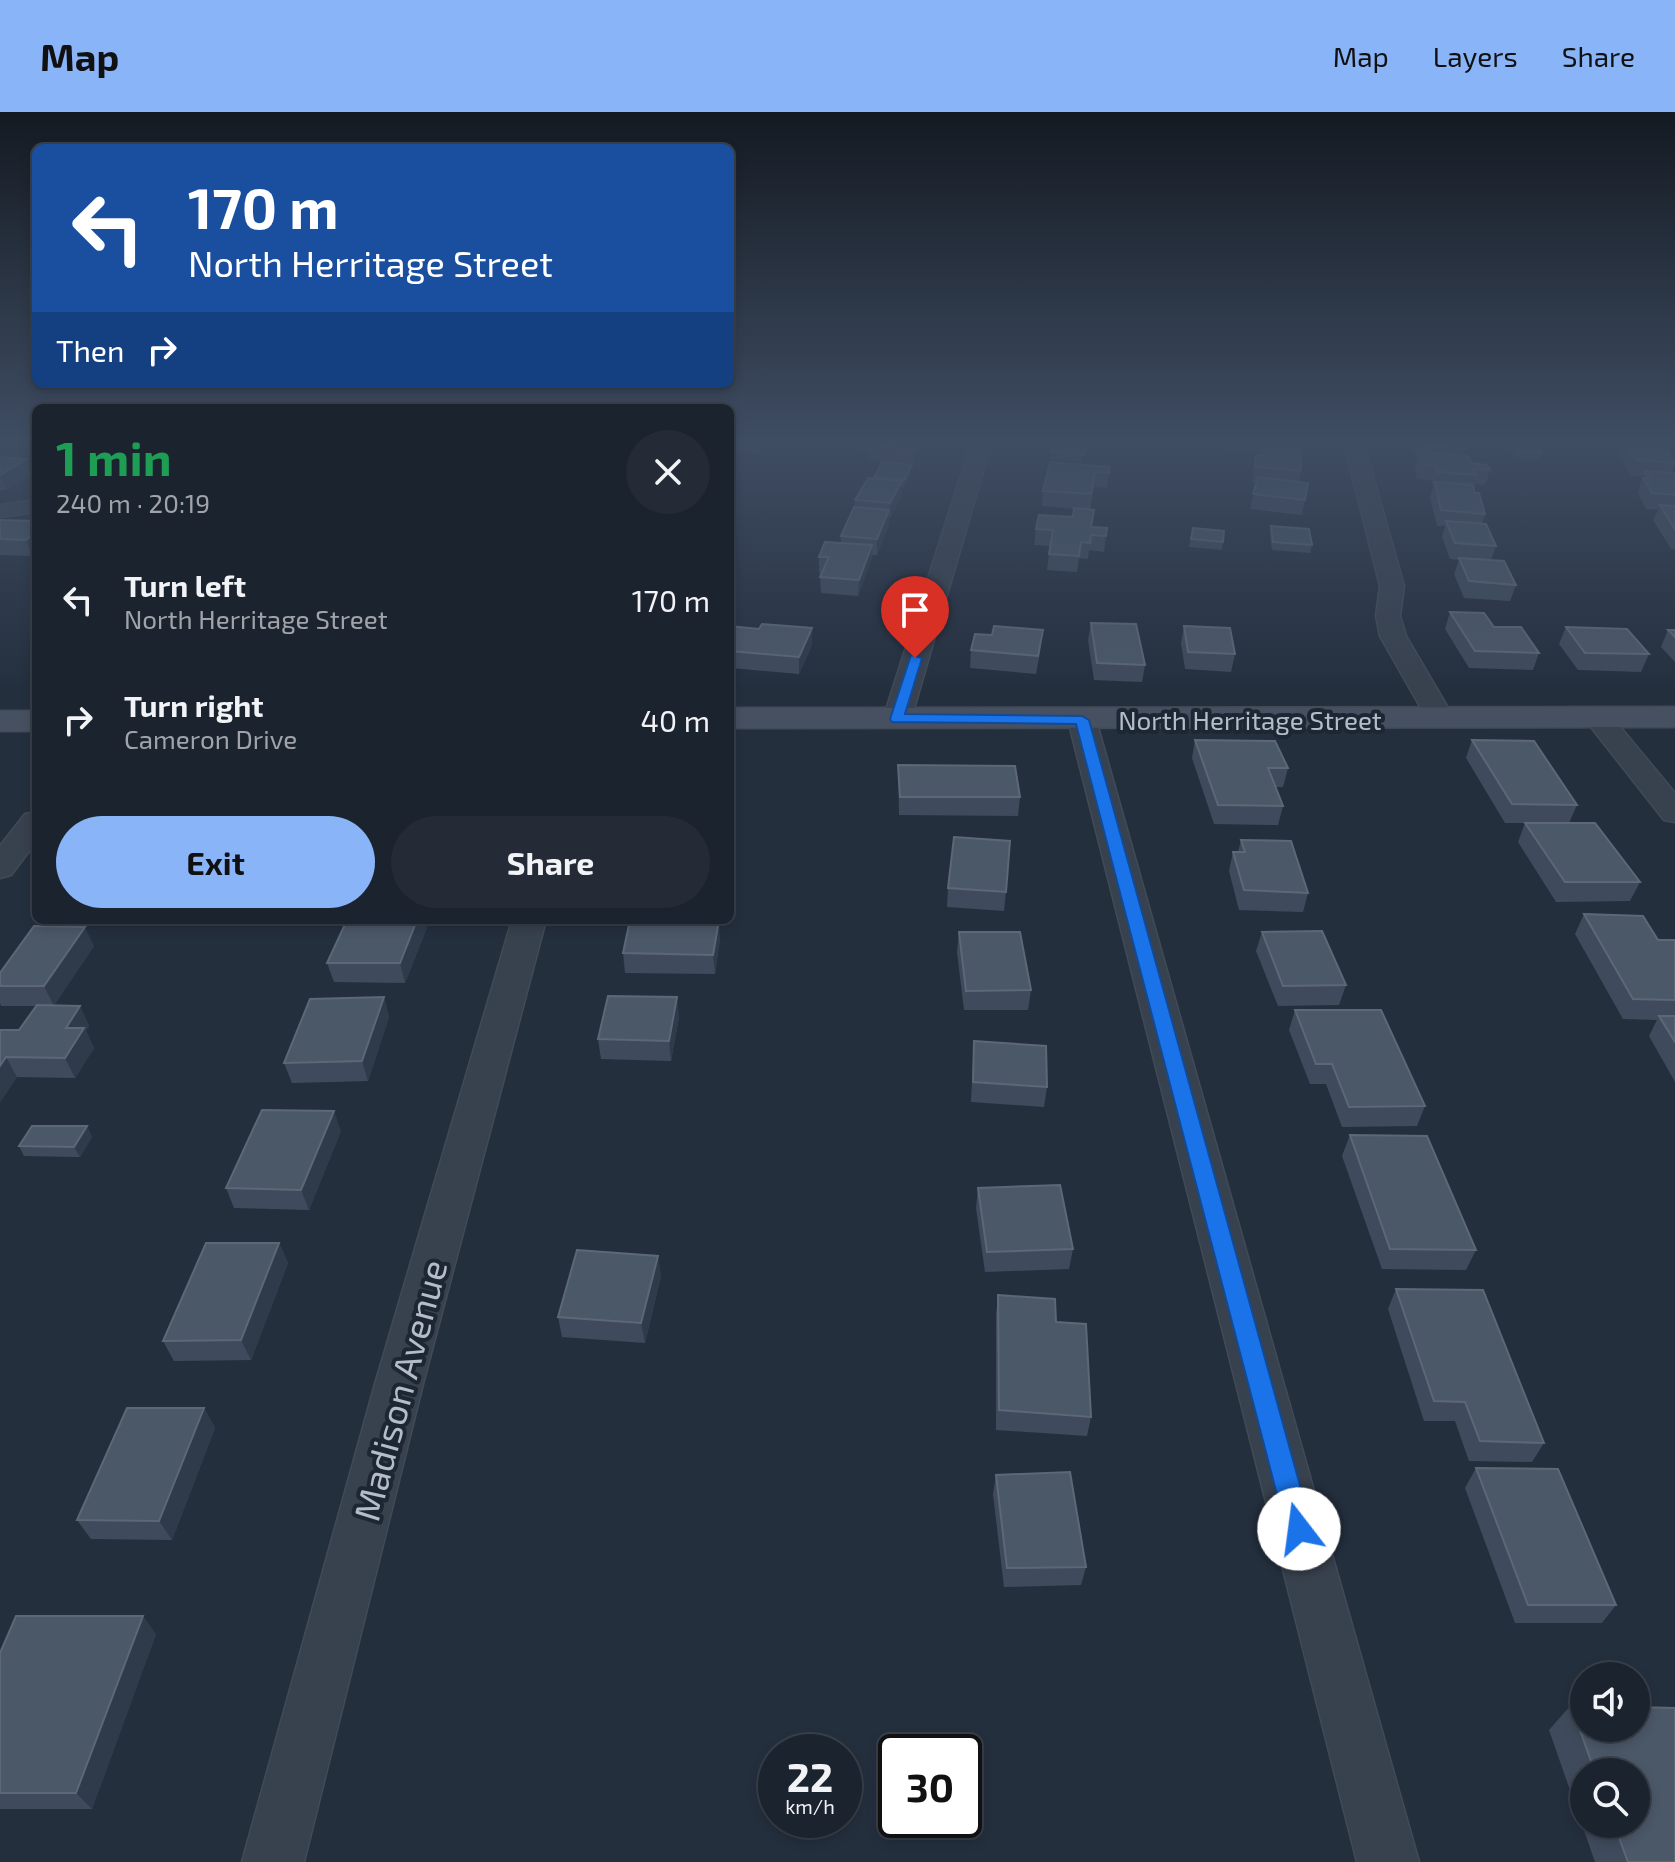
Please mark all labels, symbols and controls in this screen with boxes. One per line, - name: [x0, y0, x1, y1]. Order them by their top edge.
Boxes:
- text: Map: [40, 33, 119, 79]
- text: Map: [1333, 39, 1389, 73]
- text: Layers: [1433, 39, 1518, 73]
- text: Share: [1562, 39, 1635, 73]
- text: 170 m: [188, 173, 339, 240]
- icon: left: [56, 176, 160, 280]
- text: North Herritage Street: [188, 241, 553, 284]
- icon: right: [140, 328, 184, 372]
- text: Then: [56, 332, 124, 368]
- text: 1 min: [56, 428, 172, 486]
- button: close: [626, 430, 710, 514]
- text: 240 m · 20:19: [56, 487, 210, 518]
- text: Turn left: [124, 567, 246, 603]
- pin: [881, 576, 949, 658]
- icon: left: [56, 578, 100, 622]
- text: 170 m: [632, 582, 710, 618]
- icon: arrive: [893, 588, 937, 632]
- text: North Herritage Street: [124, 603, 388, 634]
- text: Turn right: [124, 687, 264, 723]
- icon: right: [56, 698, 100, 742]
- text: 40 m: [640, 702, 710, 738]
- street label: North Herritage Street: [1118, 704, 1382, 735]
- text: Cameron Drive: [124, 723, 297, 754]
- button: Exit: [56, 816, 375, 908]
- button: Share: [391, 816, 710, 908]
- street label: Madison Avenue: [344, 1255, 454, 1525]
- position arrow: [1257, 1487, 1341, 1571]
- map controls: [1570, 1662, 1650, 1838]
- button: sound: [1570, 1662, 1650, 1742]
- speed limit sign: 30: [878, 1734, 982, 1838]
- text: 22: [787, 1752, 833, 1800]
- button: search: [1570, 1758, 1650, 1838]
- text: km/h: [785, 1794, 835, 1818]

